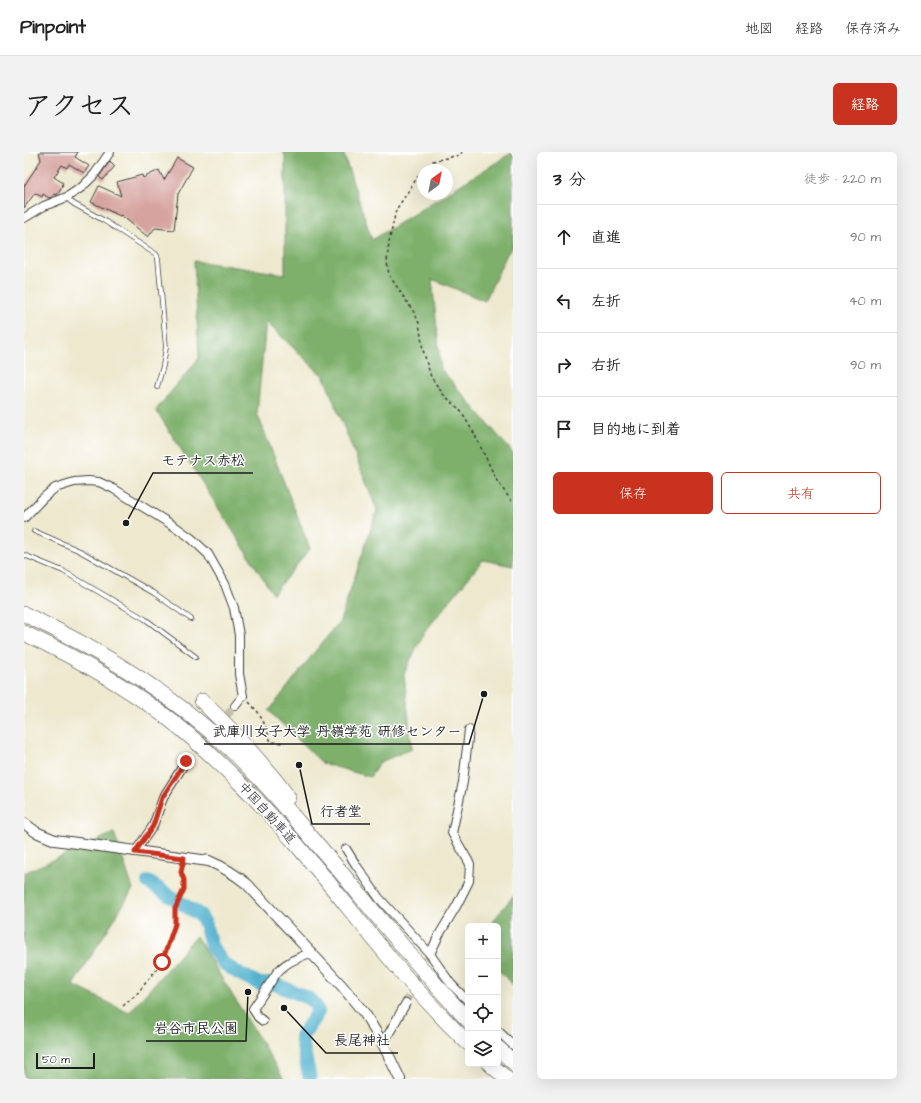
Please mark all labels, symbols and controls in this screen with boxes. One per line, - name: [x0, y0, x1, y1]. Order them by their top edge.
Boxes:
- text: Pinpoint: [20, 14, 86, 41]
- text: 地図: [745, 19, 773, 39]
- text: 経路: [795, 19, 823, 39]
- text: 保存済み: [845, 19, 901, 39]
- button: 経路: [833, 83, 897, 125]
- text: アクセス: [24, 87, 134, 126]
- north arrow: [417, 164, 453, 200]
- text: 3 分: [553, 168, 585, 192]
- text: 徒歩 · 220 m: [804, 170, 881, 188]
- icon: ahead: [553, 226, 575, 248]
- text: 直進: [591, 227, 621, 248]
- text: 90 m: [850, 228, 881, 246]
- icon: left: [553, 290, 575, 312]
- text: 左折: [591, 291, 621, 312]
- text: 40 m: [849, 292, 881, 310]
- icon: right: [553, 354, 575, 376]
- text: 右折: [591, 355, 621, 376]
- text: 90 m: [850, 356, 881, 374]
- icon: arrive: [553, 418, 575, 440]
- text: 目的地に到着: [591, 419, 681, 440]
- callout: モテナス赤松: [153, 447, 253, 473]
- text: モテナス赤松: [161, 451, 245, 471]
- button: 保存: [553, 472, 713, 514]
- button: 共有: [721, 472, 881, 514]
- callout: 武庫川女子大学 丹嶺学苑 研修センター: [204, 718, 469, 744]
- text: 武庫川女子大学 丹嶺学苑 研修センター: [212, 722, 462, 742]
- route end: [177, 752, 195, 770]
- street label: 中国自動車道: [234, 778, 300, 848]
- callout: 行者堂: [312, 798, 370, 824]
- text: 行者堂: [320, 802, 362, 822]
- map controls: [465, 923, 501, 1067]
- button: +: [465, 923, 501, 959]
- route start: [153, 953, 171, 971]
- button: −: [465, 959, 501, 995]
- button: locate: [465, 995, 501, 1031]
- callout: 岩谷市民公園: [146, 1015, 246, 1041]
- text: 岩谷市民公園: [154, 1019, 238, 1039]
- callout: 長尾神社: [326, 1027, 398, 1053]
- text: 長尾神社: [334, 1031, 390, 1051]
- button: layers: [465, 1031, 501, 1067]
- scale bar: [36, 1051, 95, 1070]
- text: 50 m: [42, 1052, 70, 1067]

